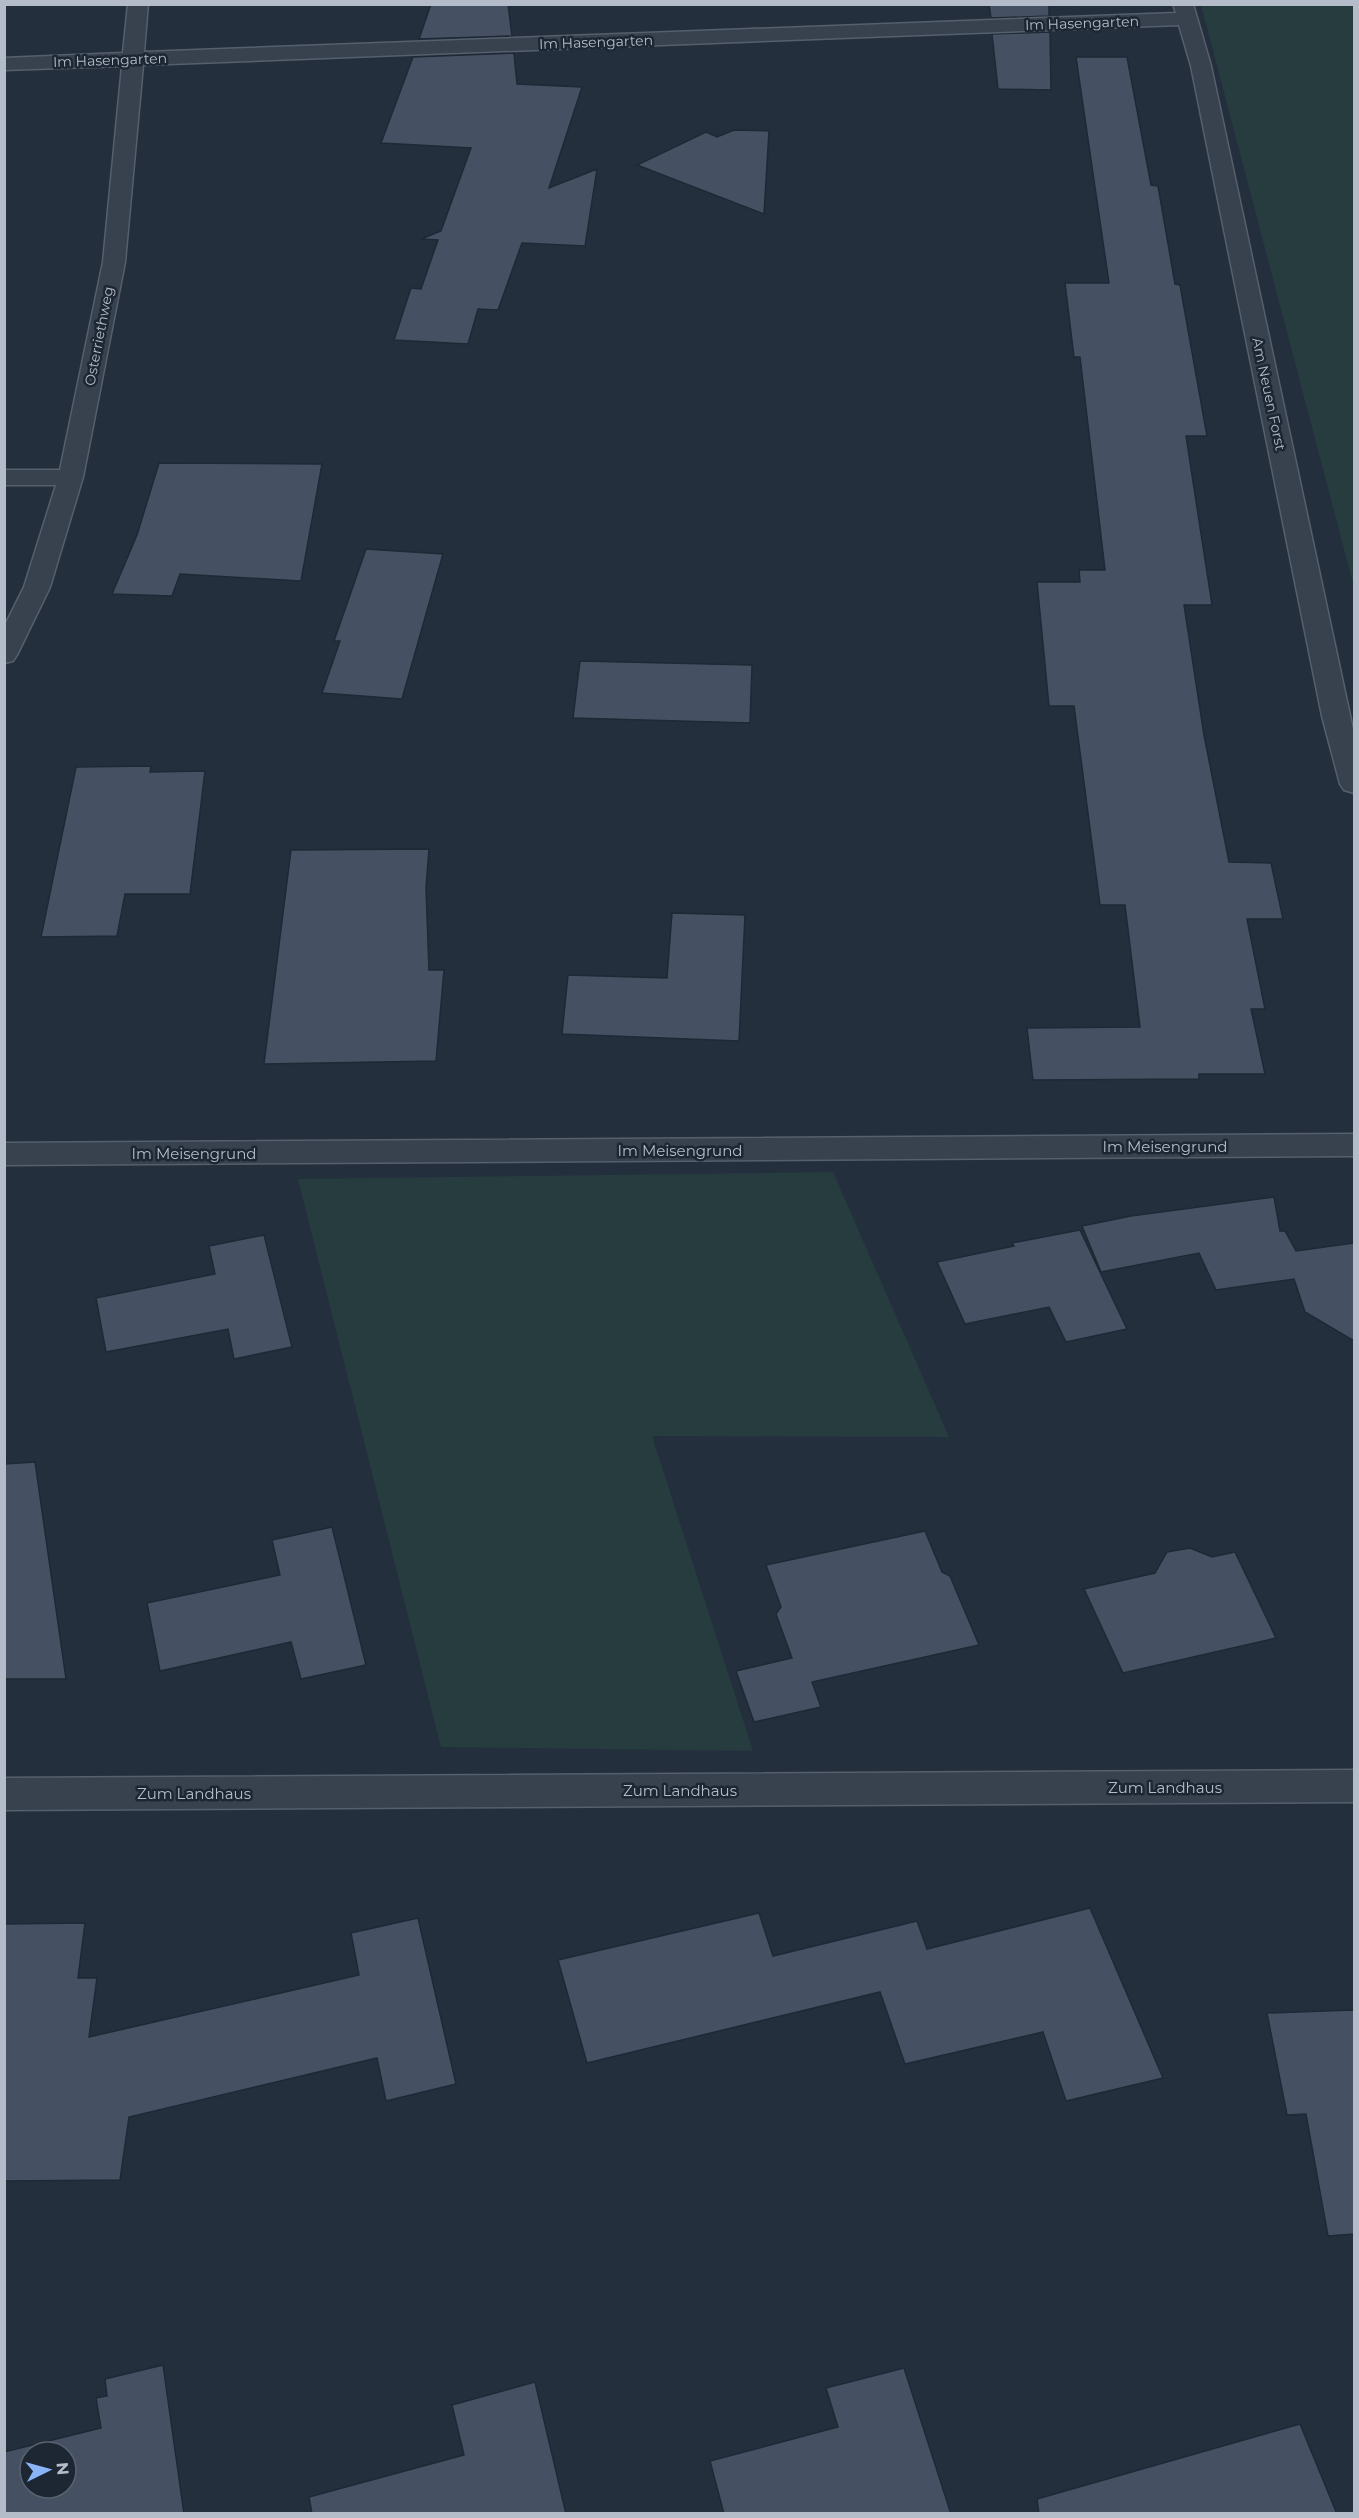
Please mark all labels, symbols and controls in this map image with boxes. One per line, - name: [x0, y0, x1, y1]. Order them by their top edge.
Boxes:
- street label: Im Hasengarten: [1025, 12, 1139, 34]
- street label: Im Hasengarten: [539, 31, 653, 53]
- street label: Im Hasengarten: [53, 49, 167, 71]
- street label: Osterriethweg: [81, 285, 117, 387]
- street label: Am Neuen Forst: [1248, 336, 1290, 452]
- street label: Im Meisengrund: [1103, 1137, 1228, 1156]
- street label: Im Meisengrund: [618, 1141, 743, 1160]
- street label: Im Meisengrund: [132, 1144, 257, 1163]
- street label: Zum Landhaus: [1108, 1778, 1222, 1797]
- street label: Zum Landhaus: [623, 1781, 737, 1800]
- street label: Zum Landhaus: [137, 1784, 251, 1803]
- north arrow: [18, 2440, 78, 2500]
- text: N: [52, 2461, 72, 2476]

